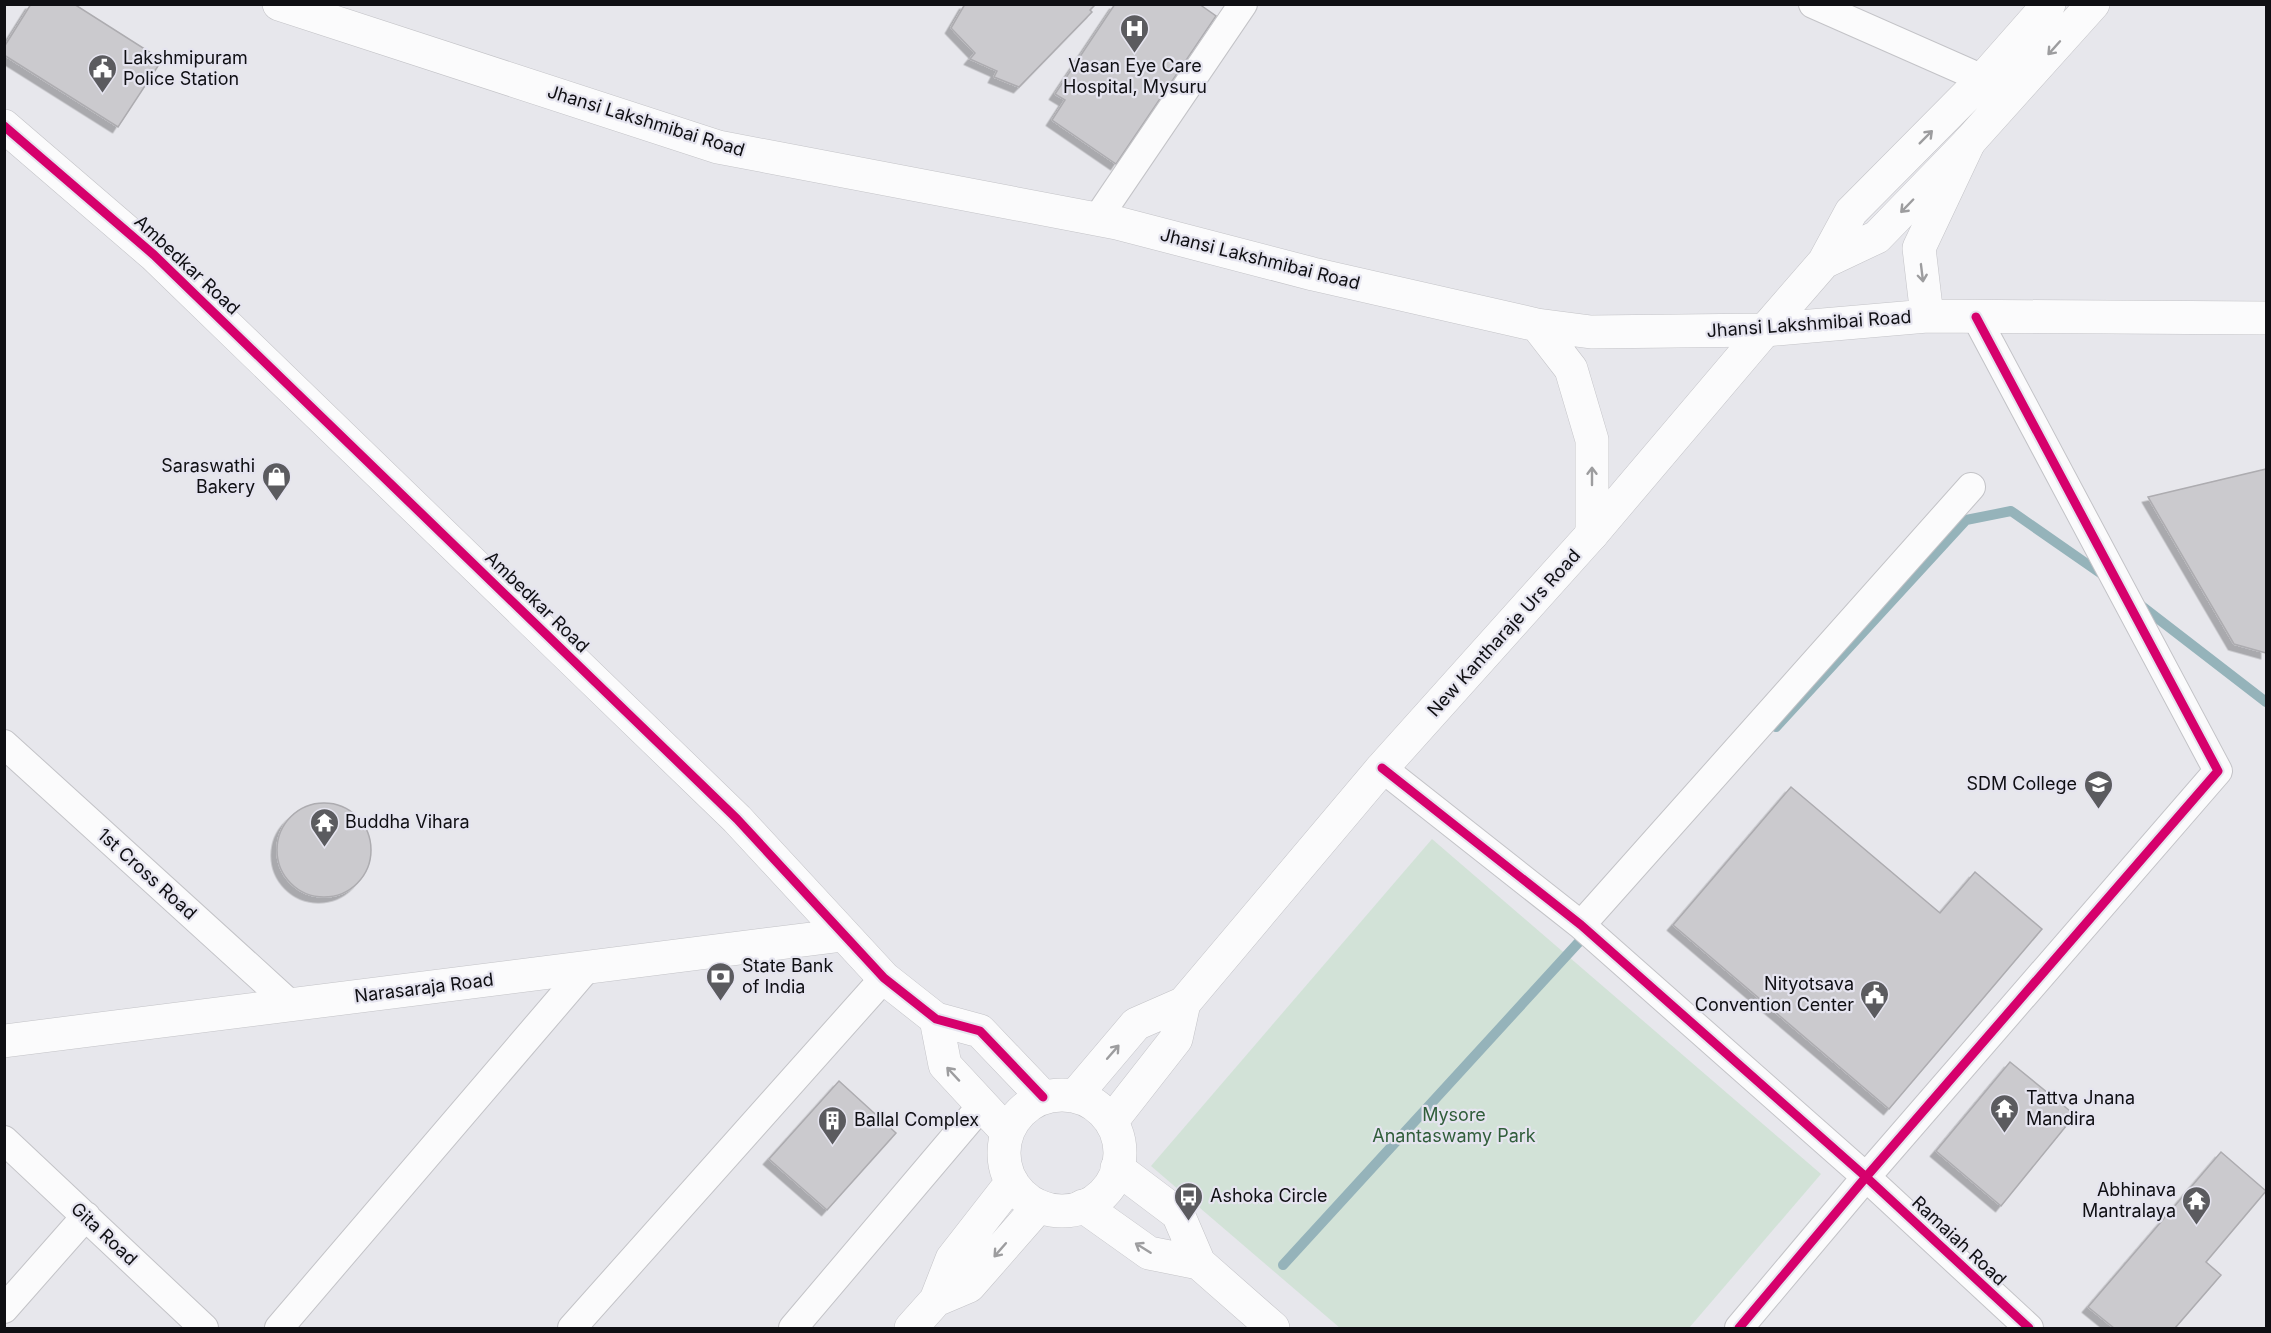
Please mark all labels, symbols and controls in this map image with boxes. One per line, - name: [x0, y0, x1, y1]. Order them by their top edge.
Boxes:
- hospital icon: Vasan Eye Care Hospital, Mysuru: [1119, 13, 1151, 55]
- one-way arrow: [2047, 40, 2061, 55]
- place label: Lakshmipuram Police Station: [123, 47, 248, 89]
- public building icon: Lakshmipuram Police Station: [86, 52, 118, 94]
- place label: Vasan Eye Care Hospital, Mysuru: [1063, 55, 1207, 97]
- street label: Jhansi Lakshmibai Road: [545, 80, 747, 161]
- one-way arrow: [1919, 129, 1934, 144]
- one-way arrow: [1900, 199, 1914, 214]
- street label: Ambedkar Road: [130, 211, 244, 319]
- street label: Jhansi Lakshmibai Road: [1158, 224, 1362, 294]
- one-way arrow: [1917, 263, 1928, 283]
- street label: Jhansi Lakshmibai Road: [1706, 306, 1912, 341]
- place label: Saraswathi Bakery: [161, 455, 255, 497]
- shop icon: Saraswathi Bakery: [260, 460, 292, 502]
- one-way arrow: [1586, 466, 1598, 486]
- street label: New Kantharaje Urs Road: [1423, 545, 1584, 721]
- street label: Ambedkar Road: [481, 547, 594, 656]
- school or university icon: SDM College: [2082, 768, 2114, 810]
- place label: SDM College: [1966, 773, 2077, 794]
- temple icon: Buddha Vihara: [308, 806, 340, 848]
- place label: Buddha Vihara: [345, 811, 470, 832]
- street label: 1st Cross Road: [94, 824, 201, 923]
- place label: State Bank of India: [742, 955, 833, 997]
- bank icon: State Bank of India: [705, 960, 737, 1002]
- street label: Narasaraja Road: [353, 969, 495, 1006]
- place label: Nityotsava Convention Center: [1695, 973, 1854, 1015]
- public building icon: Nityotsava Convention Center: [1859, 978, 1891, 1020]
- one-way arrow: [1106, 1044, 1120, 1059]
- one-way arrow: [946, 1067, 960, 1082]
- place label: Tattva Jnana Mandira: [2026, 1087, 2135, 1129]
- temple icon: Tattva Jnana Mandira: [1989, 1092, 2021, 1134]
- building icon: Ballal Complex: [817, 1104, 849, 1146]
- park label: Mysore Anantaswamy Park: [1372, 1104, 1536, 1146]
- place label: Ballal Complex: [854, 1109, 979, 1130]
- place label: Abhinava Mantralaya: [2082, 1179, 2176, 1221]
- bus stop icon: Ashoka Circle: [1173, 1180, 1205, 1222]
- temple icon: Abhinava Mantralaya: [2181, 1184, 2213, 1226]
- place label: Ashoka Circle: [1210, 1185, 1328, 1206]
- street label: Ramaiah Road: [1908, 1192, 2011, 1290]
- street label: Gita Road: [67, 1198, 142, 1269]
- one-way arrow: [1135, 1241, 1152, 1253]
- one-way arrow: [993, 1242, 1007, 1257]

